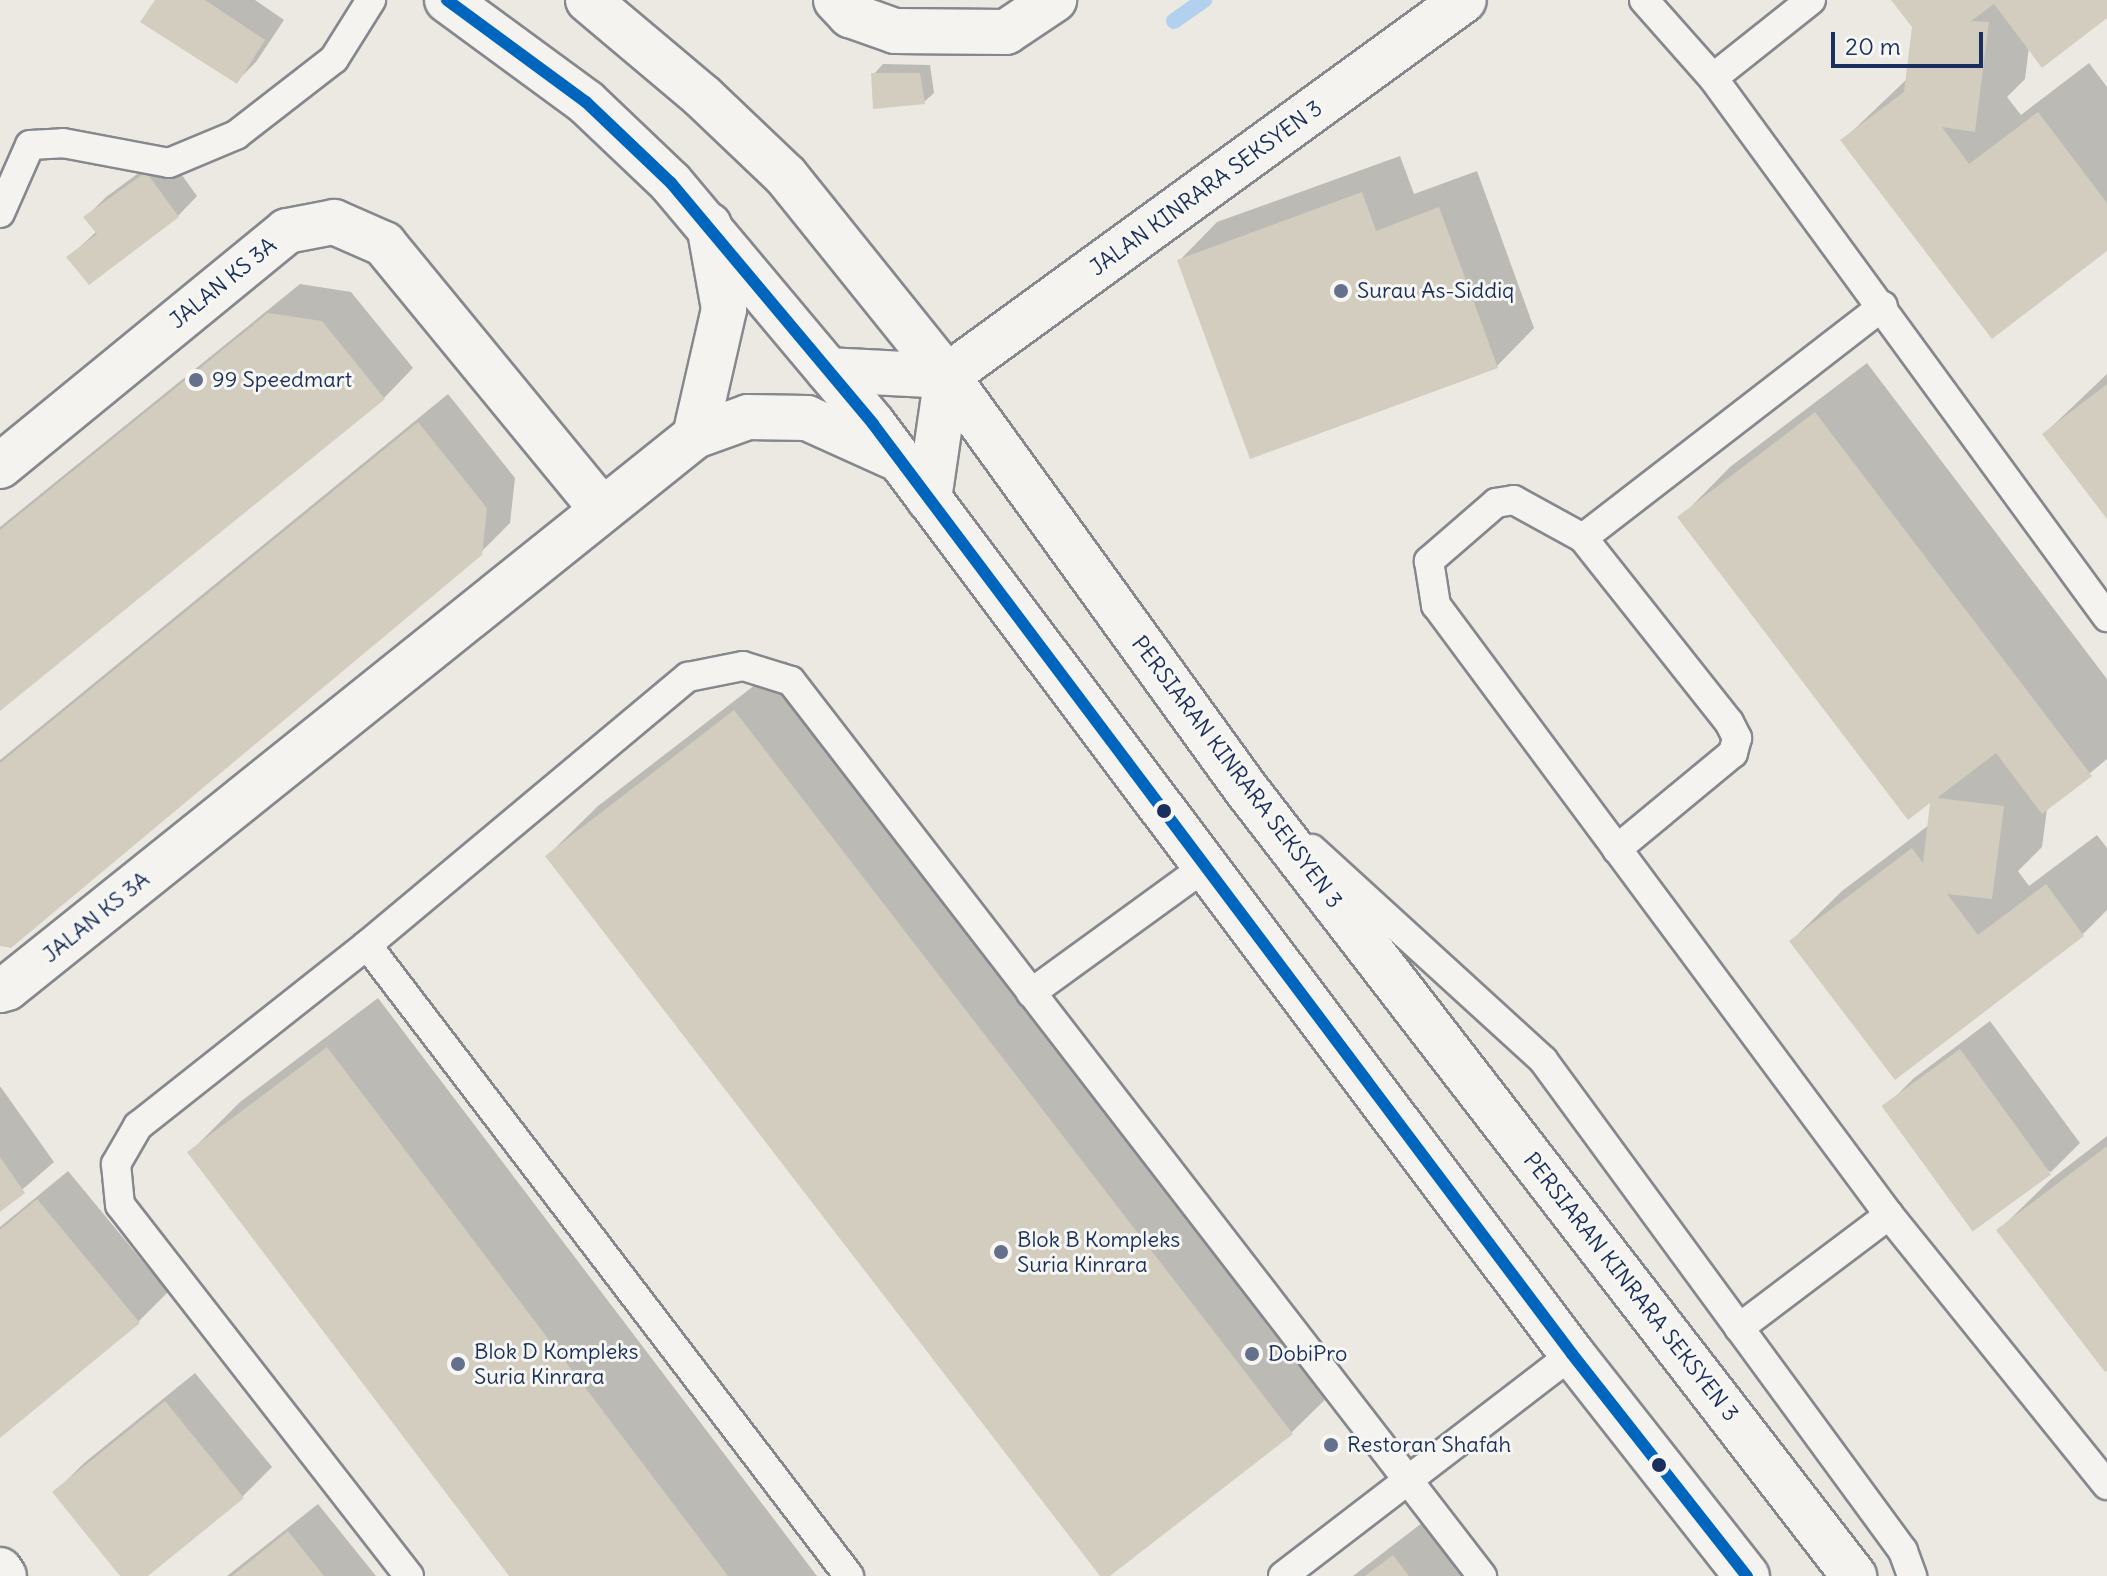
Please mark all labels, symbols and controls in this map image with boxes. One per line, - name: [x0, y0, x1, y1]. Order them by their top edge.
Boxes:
- scale bar: [1835, 16, 1987, 66]
- text: 20 m: [1845, 31, 1901, 61]
- street label: JALAN KINRARA SEKSYEN 3: [1085, 95, 1327, 281]
- street label: JALAN KS 3A: [164, 232, 282, 334]
- place label: Surau As-Siddiq: [1357, 278, 1514, 304]
- marker: Surau As-Siddiq: [1332, 282, 1350, 300]
- place label: 99 Speedmart: [212, 367, 352, 393]
- marker: 99 Speedmart: [187, 371, 205, 389]
- street label: PERSIARAN KINRARA SEKSYEN 3: [1126, 631, 1348, 913]
- unlabelled marker: [1156, 803, 1172, 819]
- street label: JALAN KS 3A: [37, 866, 155, 968]
- street label: PERSIARAN KINRARA SEKSYEN 3: [1518, 1147, 1744, 1427]
- place label: Blok B Kompleks Suria Kinrara: [1017, 1226, 1180, 1278]
- marker: Blok B Kompleks Suria Kinrara: [992, 1243, 1010, 1261]
- place label: Blok D Kompleks Suria Kinrara: [474, 1338, 639, 1390]
- place label: DobiPro: [1268, 1341, 1347, 1367]
- marker: DobiPro: [1243, 1345, 1261, 1363]
- marker: Blok D Kompleks Suria Kinrara: [449, 1355, 467, 1373]
- place label: Restoran Shafah: [1347, 1432, 1511, 1458]
- marker: Restoran Shafah: [1322, 1436, 1340, 1454]
- unlabelled marker: [1651, 1457, 1667, 1473]

